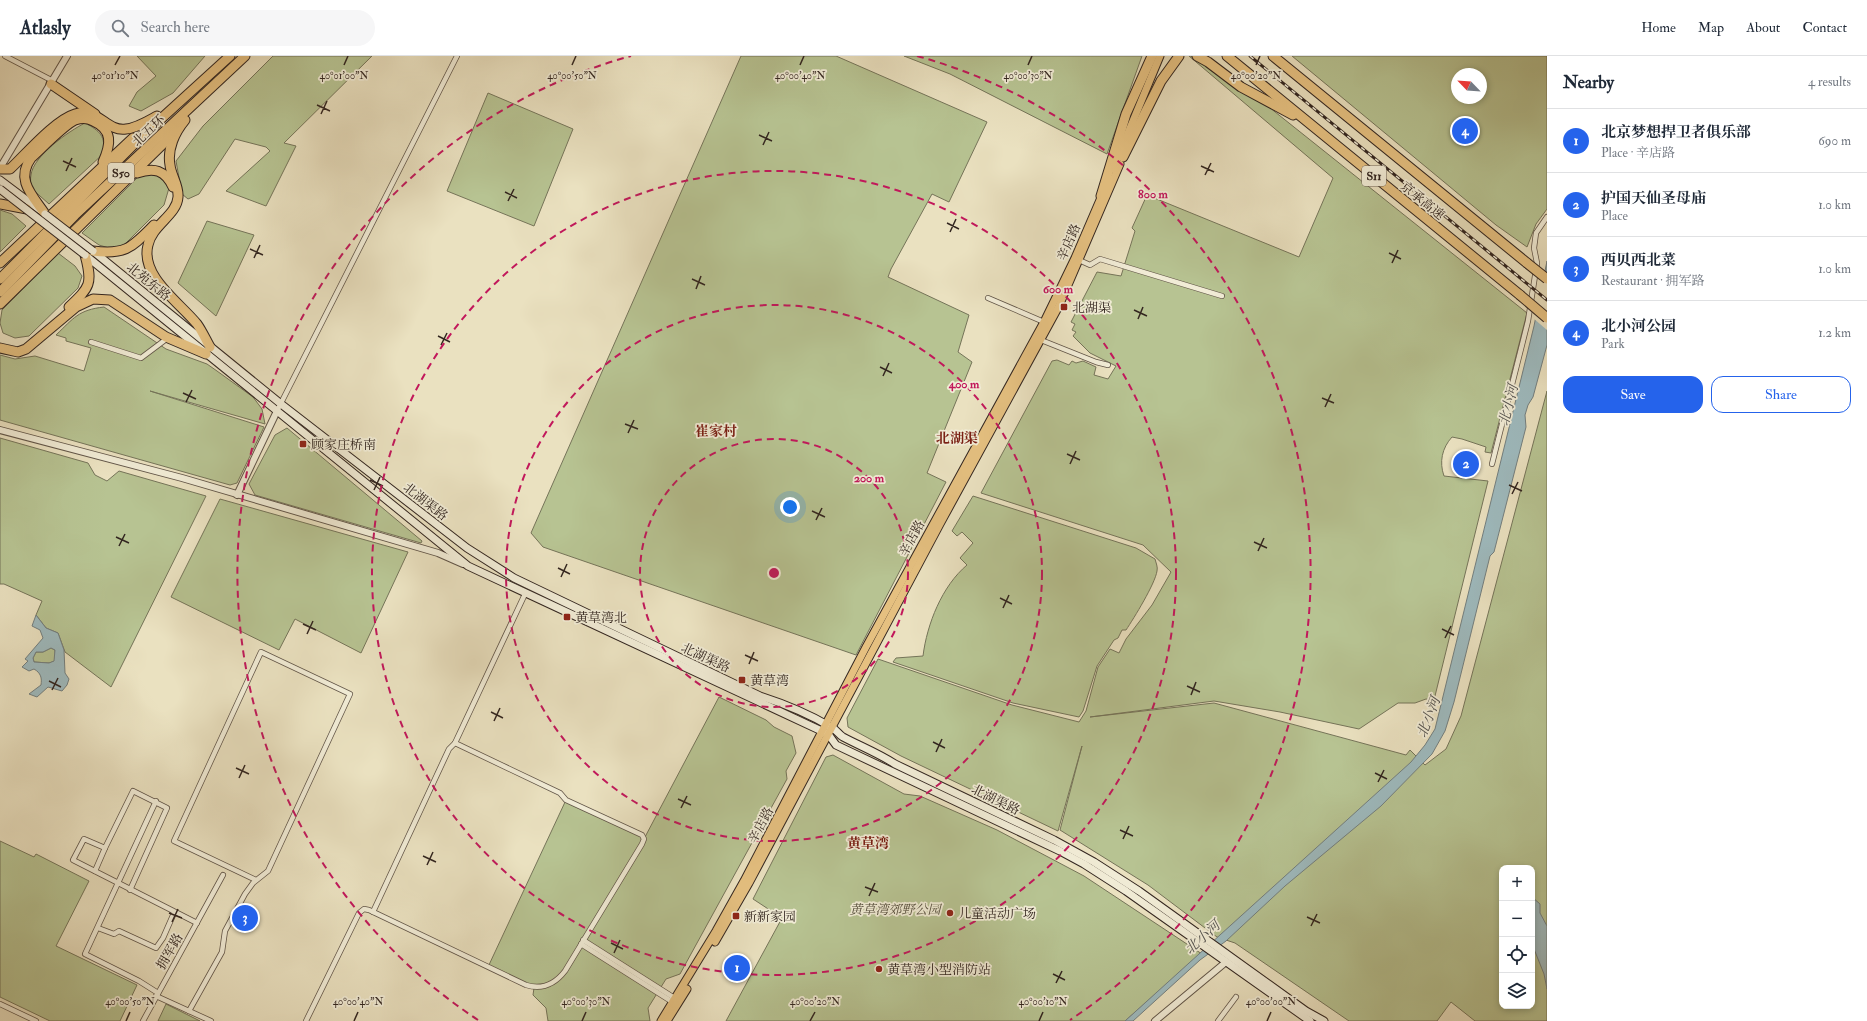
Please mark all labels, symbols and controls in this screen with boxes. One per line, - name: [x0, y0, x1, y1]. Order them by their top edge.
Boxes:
- search box: [95, 10, 375, 46]
- text: Atlasly: [20, 16, 71, 40]
- icon: search: [109, 17, 131, 39]
- text: Search here: [141, 18, 210, 37]
- text: Home: [1641, 19, 1676, 36]
- text: Map: [1698, 19, 1724, 36]
- text: About: [1746, 19, 1780, 36]
- text: Contact: [1802, 19, 1847, 36]
- north arrow: [1451, 68, 1487, 104]
- text: 40°01'10"N: [91, 70, 139, 82]
- text: 40°01'00"N: [320, 70, 368, 82]
- text: 40°00'50"N: [547, 70, 597, 82]
- text: 40°00'40"N: [775, 70, 825, 82]
- text: 40°00'30"N: [1003, 70, 1053, 82]
- text: 40°00'20"N: [1231, 70, 1281, 82]
- text: Nearby: [1563, 72, 1614, 93]
- text: 4 results: [1808, 74, 1851, 90]
- street label: 北五环: [129, 112, 168, 150]
- pin: 4: [1452, 116, 1478, 146]
- text: 北京梦想捍卫者俱乐部: [1601, 123, 1751, 142]
- text: 1: [1574, 133, 1578, 149]
- text: 690 m: [1818, 133, 1851, 149]
- text: Place · 辛店路: [1601, 145, 1675, 161]
- road number: S50: [108, 163, 134, 183]
- road number: S11: [1362, 166, 1386, 186]
- street label: 京承高速: [1397, 178, 1448, 223]
- text: 800 m: [1138, 187, 1169, 202]
- text: 护国天仙圣母庙: [1601, 189, 1706, 208]
- text: 2: [1573, 197, 1579, 213]
- text: 1.0 km: [1818, 197, 1851, 213]
- text: Place: [1601, 208, 1628, 224]
- street label: 辛店路: [1054, 221, 1084, 263]
- text: 西贝西北菜: [1601, 251, 1676, 270]
- street label: 北苑东路: [123, 259, 174, 304]
- text: 3: [1574, 261, 1579, 277]
- text: 1.0 km: [1818, 261, 1851, 277]
- text: Restaurant · 拥军路: [1601, 273, 1704, 289]
- text: 600 m: [1043, 282, 1074, 297]
- place label: 北湖渠: [1072, 300, 1111, 316]
- marker: 北湖渠: [1059, 302, 1069, 312]
- text: 北小河公园: [1601, 317, 1676, 336]
- text: 4: [1572, 325, 1580, 341]
- text: 1.2 km: [1818, 325, 1851, 341]
- text: Park: [1601, 336, 1625, 352]
- button: Save: [1563, 376, 1703, 413]
- button: Share: [1711, 376, 1851, 413]
- text: 400 m: [948, 377, 980, 392]
- water label: 北小河: [1495, 380, 1523, 428]
- district label: 崔家村: [695, 423, 737, 440]
- district label: 北湖渠: [936, 430, 978, 447]
- place label: 顾家庄桥南: [311, 437, 376, 453]
- marker: 顾家庄桥南: [298, 439, 308, 449]
- pin: 2: [1453, 449, 1479, 479]
- text: 200 m: [854, 471, 885, 486]
- street label: 北湖渠路: [400, 479, 451, 524]
- your location: [780, 497, 800, 517]
- street label: 辛店路: [895, 518, 928, 559]
- centre of rings: [767, 566, 781, 580]
- place label: 黄草湾北: [575, 610, 627, 626]
- marker: 黄草湾北: [562, 612, 572, 622]
- street label: 北湖渠路: [679, 640, 733, 676]
- place label: 黄草湾: [750, 673, 789, 689]
- marker: 黄草湾: [737, 675, 747, 685]
- water label: 北小河: [1413, 692, 1445, 740]
- street label: 北湖渠路: [969, 781, 1022, 818]
- street label: 辛店路: [745, 804, 777, 846]
- district label: 黄草湾: [847, 835, 889, 852]
- map controls: [1499, 865, 1535, 1009]
- button: +: [1499, 865, 1535, 901]
- button: −: [1499, 901, 1535, 937]
- park label: 黄草湾郊野公园: [849, 902, 942, 918]
- pin: 3: [232, 903, 258, 933]
- place label: 儿童活动广场: [958, 906, 1036, 922]
- marker: 儿童活动广场: [945, 908, 955, 918]
- place label: 新新家园: [744, 909, 796, 925]
- marker: 新新家园: [731, 911, 741, 921]
- water label: 北小河: [1181, 915, 1226, 958]
- street label: 拥军路: [153, 931, 187, 972]
- button: locate: [1499, 937, 1535, 973]
- pin: 1: [724, 953, 750, 983]
- place label: 黄草湾小型消防站: [887, 962, 991, 978]
- marker: 黄草湾小型消防站: [874, 964, 884, 974]
- button: layers: [1499, 973, 1535, 1009]
- text: 40°00'50"N: [105, 996, 155, 1008]
- text: 40°00'40"N: [333, 996, 383, 1008]
- text: 40°00'30"N: [561, 996, 611, 1008]
- text: 40°00'20"N: [790, 996, 840, 1008]
- text: 40°00'10"N: [1019, 996, 1067, 1008]
- text: 40°00'00"N: [1246, 996, 1296, 1008]

